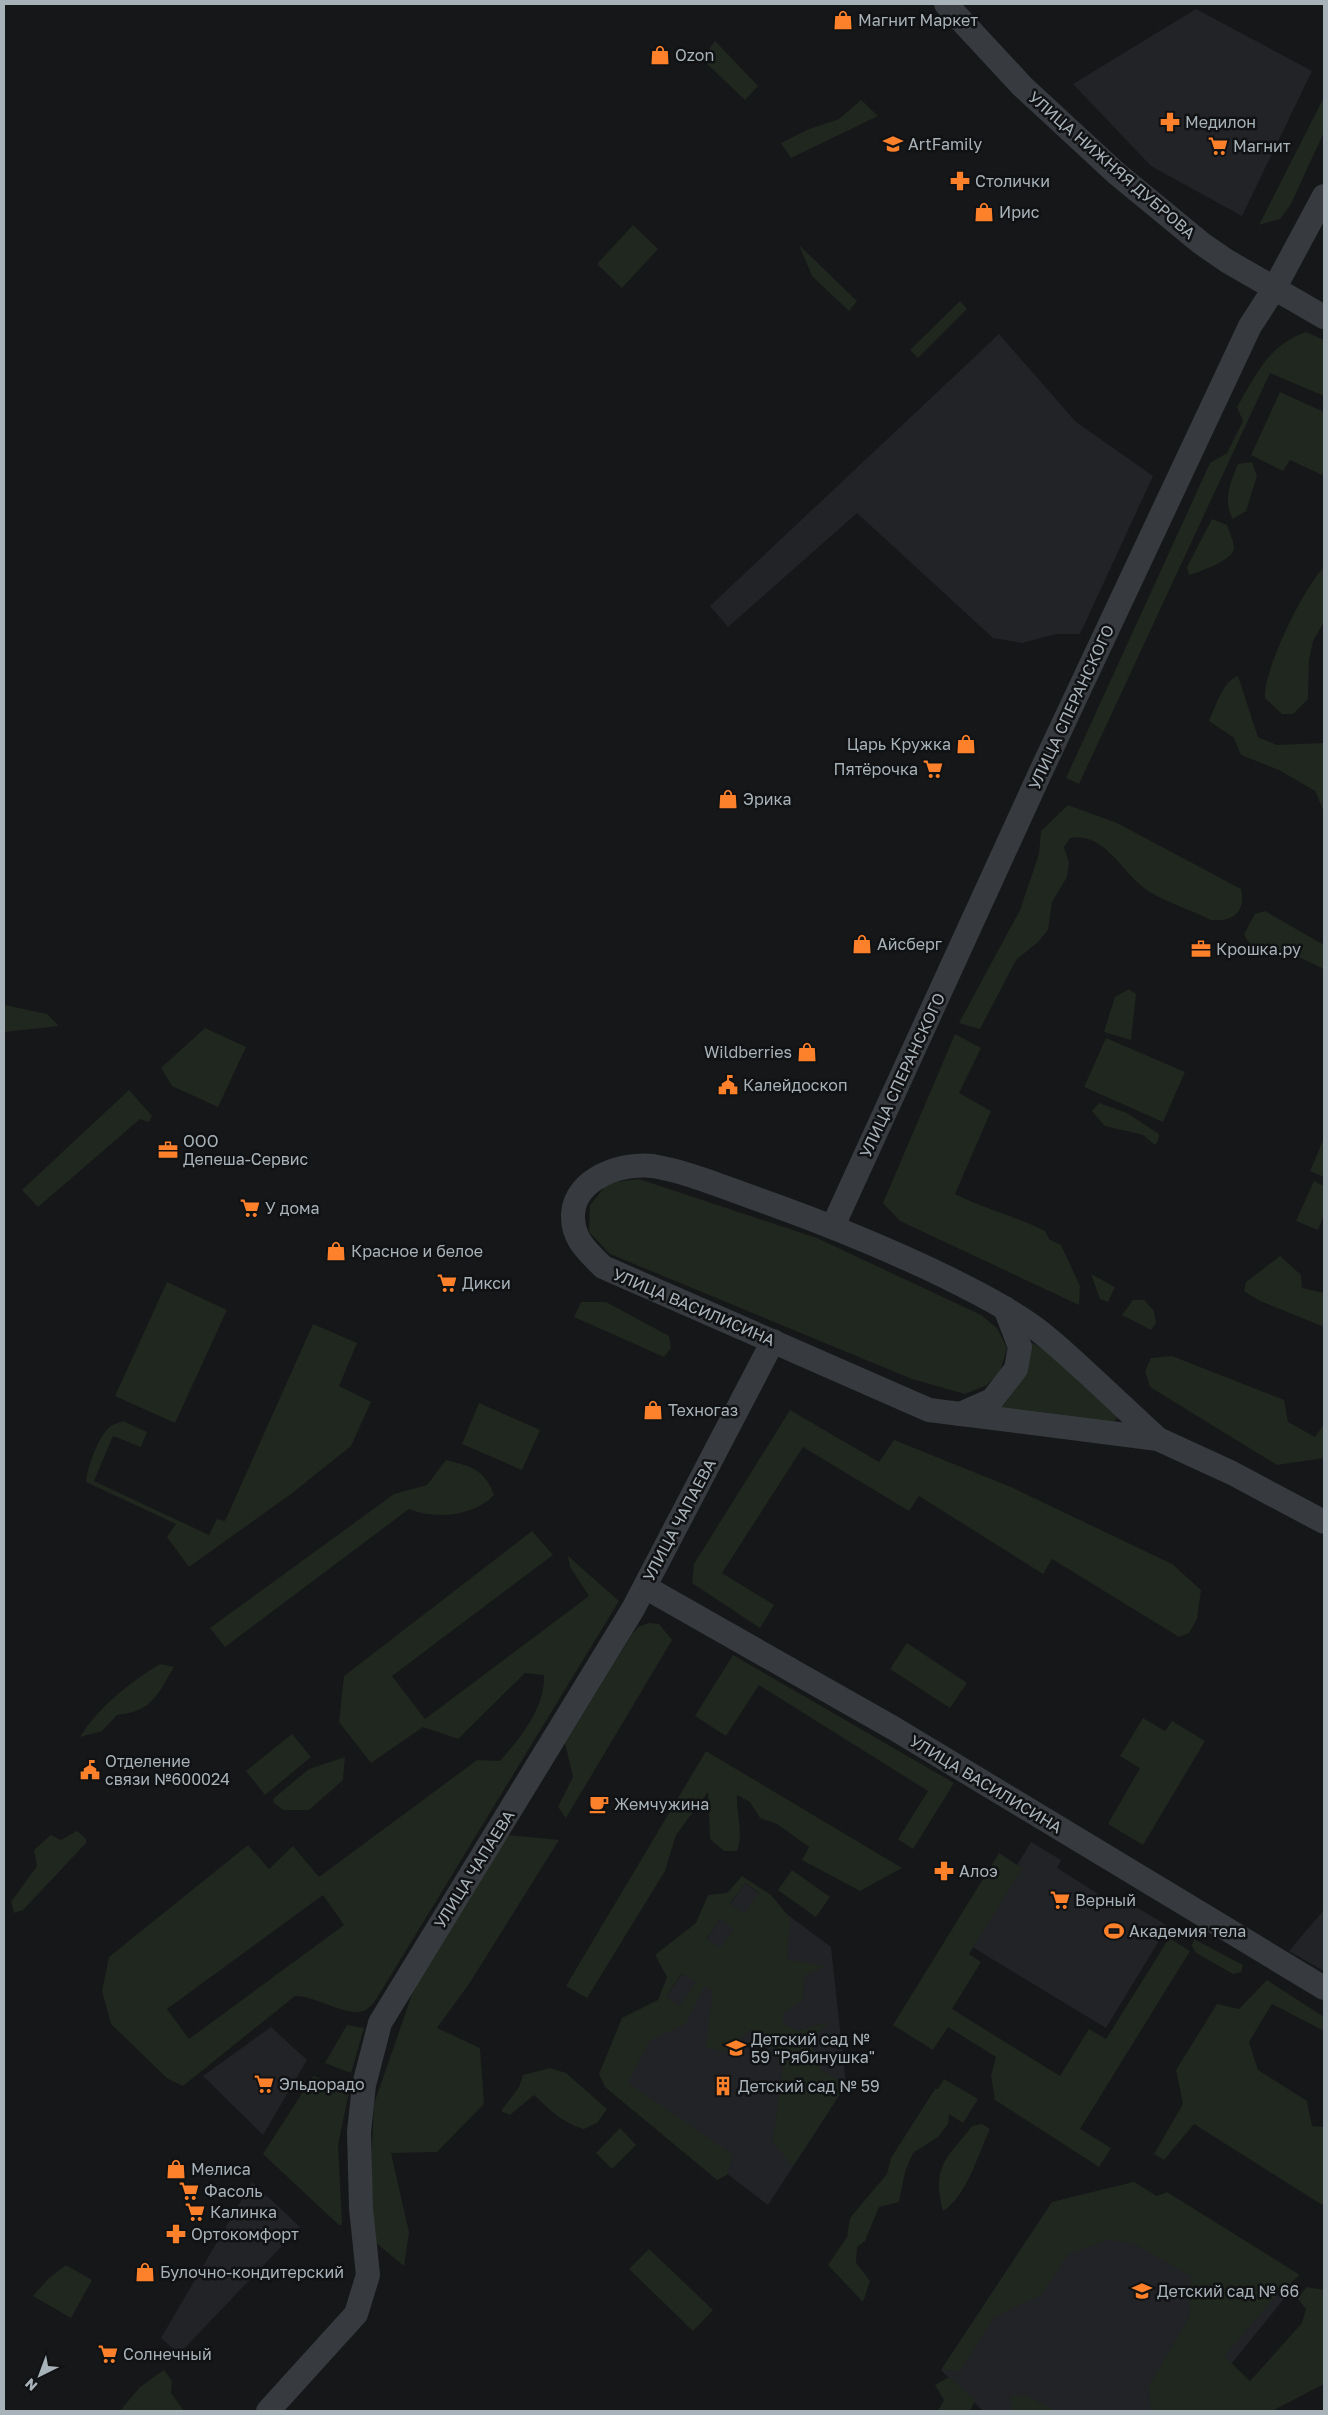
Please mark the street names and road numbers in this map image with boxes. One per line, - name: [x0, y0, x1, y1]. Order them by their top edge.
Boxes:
- street label: УЛИЦА НИЖНЯЯ ДУБРОВА: [1024, 87, 1200, 243]
- street label: УЛИЦА СПЕРАНСКОГО: [1024, 621, 1118, 793]
- street label: УЛИЦА СПЕРАНСКОГО: [855, 989, 949, 1161]
- street label: УЛИЦА ВАСИЛИСИНА: [610, 1264, 778, 1350]
- street label: УЛИЦА ЧАПАЕВА: [638, 1455, 720, 1585]
- street label: УЛИЦА ВАСИЛИСИНА: [906, 1731, 1066, 1838]
- street label: УЛИЦА ЧАПАЕВА: [430, 1806, 519, 1932]

